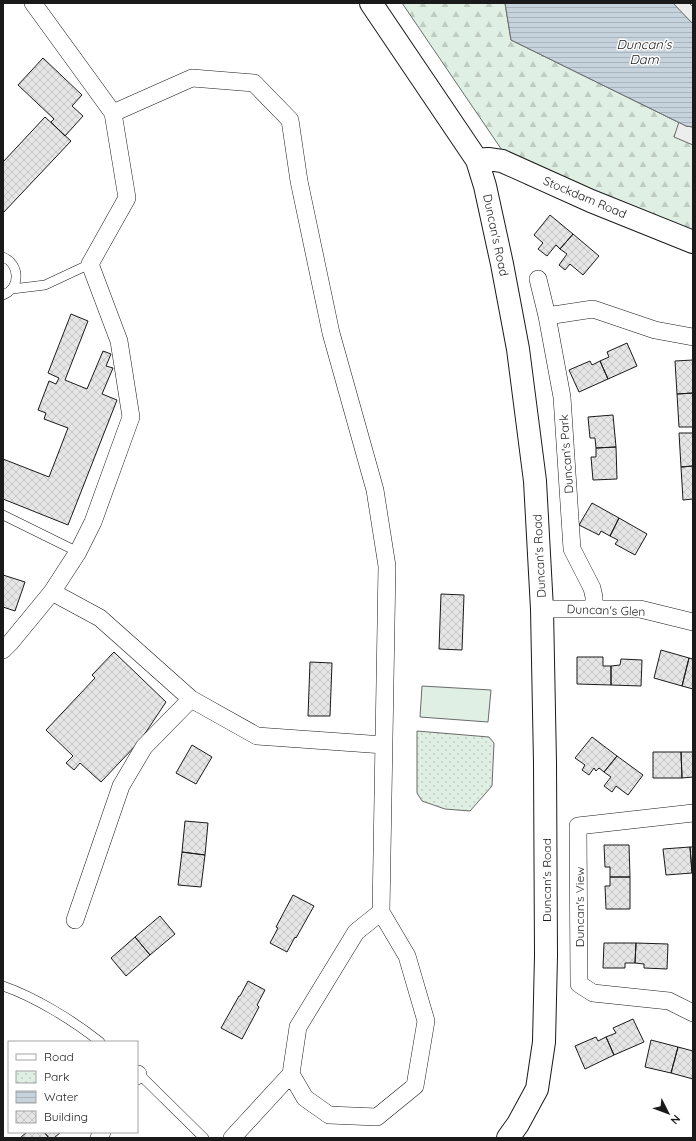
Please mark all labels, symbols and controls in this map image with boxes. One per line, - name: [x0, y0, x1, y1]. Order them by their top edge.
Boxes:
- water label: Duncan's Dam: [617, 36, 672, 67]
- street label: Stockdam Road: [541, 173, 629, 221]
- street label: Duncan's Road: [480, 192, 512, 278]
- street label: Duncan's Park: [556, 414, 576, 494]
- street label: Duncan's Road: [529, 514, 549, 598]
- street label: Duncan's Glen: [566, 601, 646, 619]
- street label: Duncan's Road: [539, 838, 554, 922]
- street label: Duncan's View: [572, 867, 587, 947]
- legend: [8, 1041, 138, 1133]
- text: Road: [44, 1049, 74, 1064]
- text: Park: [44, 1069, 69, 1084]
- text: Water: [44, 1089, 79, 1104]
- north arrow: [648, 1093, 688, 1133]
- text: Building: [44, 1109, 88, 1124]
- text: N: [668, 1112, 683, 1127]

